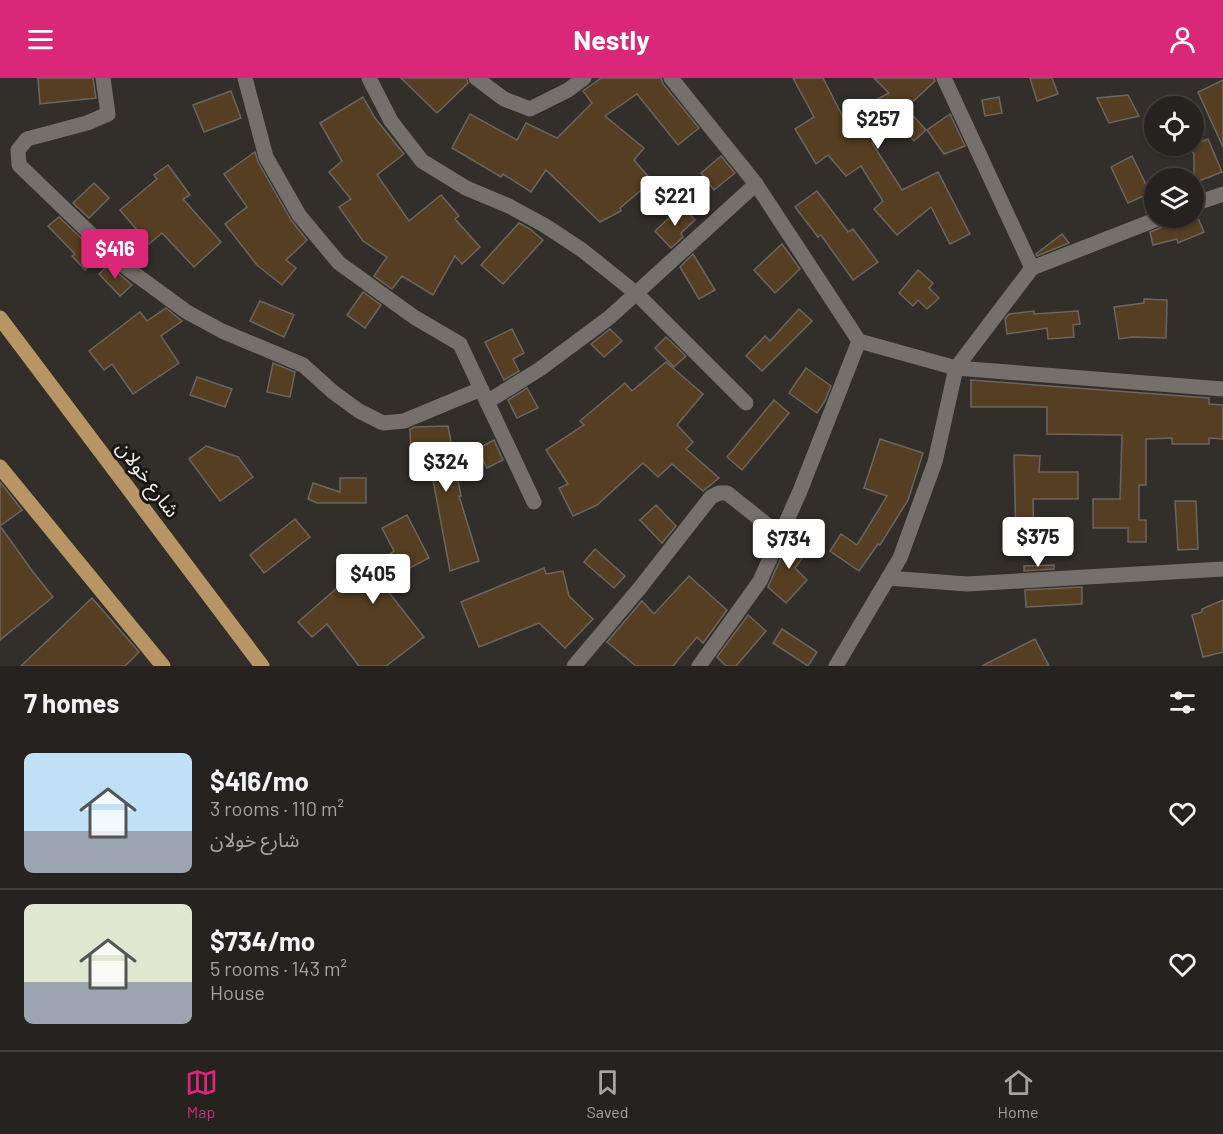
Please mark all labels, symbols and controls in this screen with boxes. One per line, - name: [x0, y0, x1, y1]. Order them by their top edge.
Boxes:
- icon: menu: [24, 23, 57, 56]
- text: Nestly: [573, 23, 650, 55]
- icon: person: [1166, 23, 1199, 56]
- map controls: [1144, 96, 1204, 228]
- button: locate: [1144, 96, 1204, 156]
- pin: $257: [842, 99, 914, 150]
- text: $257: [856, 106, 900, 130]
- button: layers: [1144, 168, 1204, 228]
- pin: $221: [639, 176, 711, 227]
- text: $221: [655, 183, 695, 207]
- pin: $416: [79, 229, 151, 280]
- text: $416: [95, 236, 135, 260]
- street label: شارع خولان: [109, 435, 185, 524]
- pin: $324: [410, 442, 482, 493]
- text: $324: [423, 449, 469, 473]
- pin: $375: [1002, 517, 1074, 568]
- pin: $734: [753, 519, 825, 570]
- text: $375: [1017, 524, 1059, 548]
- text: $734: [767, 526, 811, 550]
- pin: $405: [337, 554, 409, 605]
- text: $405: [350, 561, 396, 585]
- icon: filters: [1166, 686, 1199, 719]
- text: 7 homes: [24, 687, 119, 718]
- text: $416/mo: [210, 765, 309, 796]
- icon: home: [72, 777, 144, 849]
- text: 3 rooms · 110 m²: [210, 796, 344, 820]
- icon: heart: [1166, 797, 1199, 830]
- text: شارع خولان: [210, 827, 300, 851]
- text: $734/mo: [210, 925, 315, 956]
- icon: home: [72, 928, 144, 1000]
- icon: heart: [1166, 948, 1199, 981]
- text: 5 rooms · 143 m²: [210, 956, 347, 980]
- text: House: [210, 980, 265, 1004]
- tab: Map: [185, 1066, 218, 1121]
- tab: Saved: [587, 1066, 629, 1121]
- tab: Home: [998, 1066, 1038, 1121]

